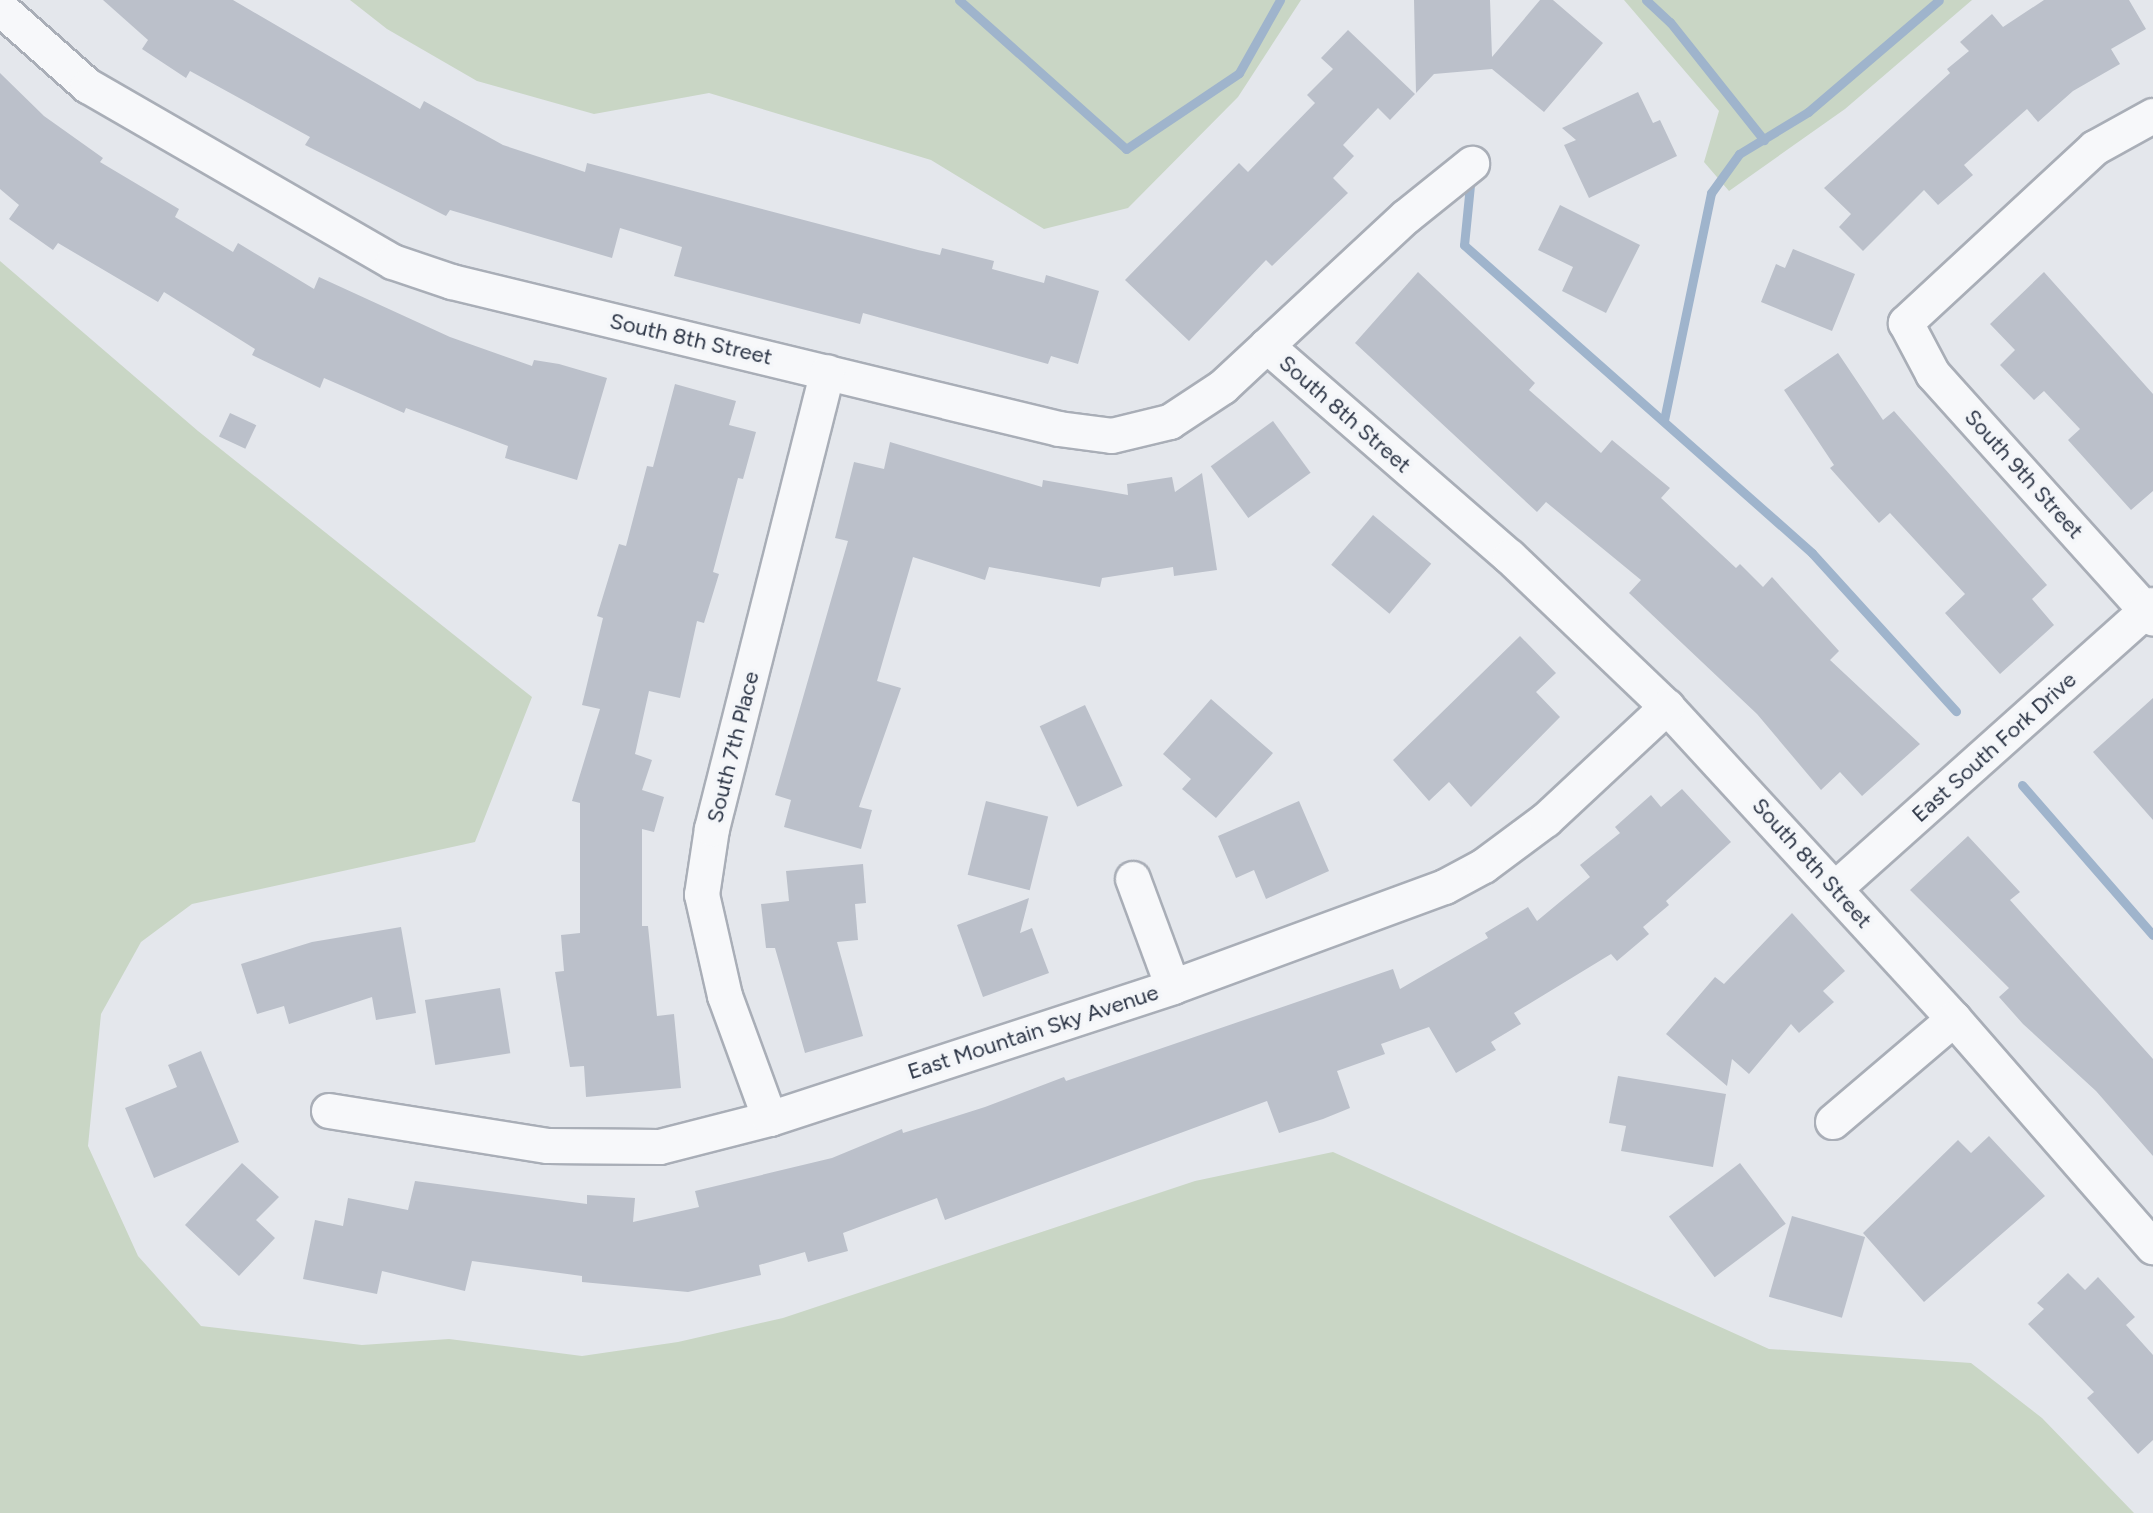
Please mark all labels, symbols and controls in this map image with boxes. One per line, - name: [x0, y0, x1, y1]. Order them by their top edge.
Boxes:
- street label: South 8th Street: [607, 308, 775, 370]
- street label: South 8th Street: [1274, 350, 1416, 478]
- street label: South 9th Street: [1959, 404, 2089, 544]
- street label: East South Fork Drive: [1906, 666, 2082, 828]
- street label: South 7th Place: [701, 669, 765, 825]
- street label: South 8th Street: [1747, 793, 1877, 933]
- street label: East Mountain Sky Avenue: [904, 979, 1162, 1085]

